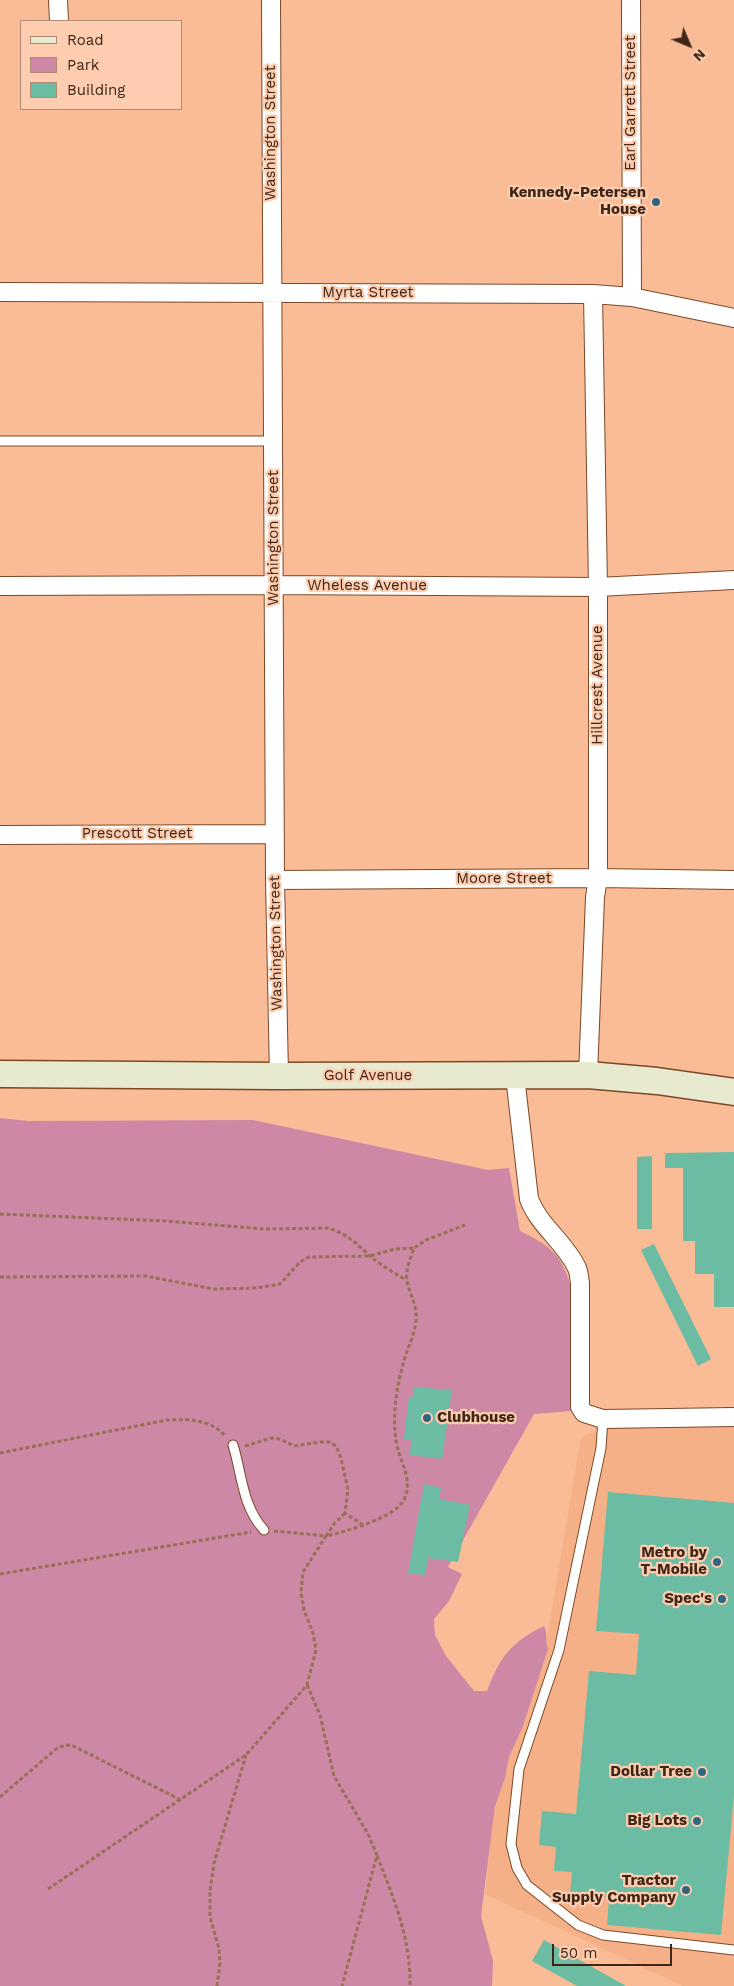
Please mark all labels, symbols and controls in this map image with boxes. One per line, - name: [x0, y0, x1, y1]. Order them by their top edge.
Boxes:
- legend: [20, 20, 182, 110]
- north arrow: [664, 20, 714, 70]
- text: Road: [67, 31, 104, 49]
- street label: Earl Garrett Street: [622, 35, 640, 171]
- text: N: [690, 46, 709, 65]
- text: Park: [67, 56, 99, 74]
- street label: Washington Street: [262, 65, 280, 201]
- text: Building: [67, 81, 125, 99]
- place label: Kennedy-Petersen House: [509, 184, 646, 219]
- marker: Kennedy-Petersen House: [650, 196, 662, 208]
- street label: Myrta Street: [322, 284, 414, 302]
- street label: Washington Street: [265, 470, 283, 606]
- street label: Wheless Avenue: [307, 577, 427, 595]
- street label: Hillcrest Avenue: [589, 625, 607, 745]
- street label: Prescott Street: [82, 825, 192, 843]
- street label: Moore Street: [456, 870, 552, 888]
- street label: Washington Street: [266, 875, 286, 1011]
- street label: Golf Avenue: [324, 1067, 412, 1085]
- place label: Clubhouse: [437, 1409, 515, 1427]
- marker: Clubhouse: [421, 1412, 433, 1424]
- place label: Metro by T-Mobile: [641, 1544, 707, 1579]
- marker: Metro by T-Mobile: [711, 1556, 723, 1568]
- place label: Spec's: [664, 1590, 712, 1608]
- marker: Spec's: [716, 1593, 728, 1605]
- place label: Dollar Tree: [610, 1763, 692, 1781]
- marker: Dollar Tree: [696, 1766, 708, 1778]
- place label: Big Lots: [627, 1812, 687, 1830]
- marker: Big Lots: [691, 1815, 703, 1827]
- place label: Tractor Supply Company: [552, 1872, 676, 1907]
- marker: Tractor Supply Company: [680, 1884, 692, 1896]
- scale bar: [554, 1934, 674, 1966]
- text: 50 m: [560, 1944, 597, 1962]

